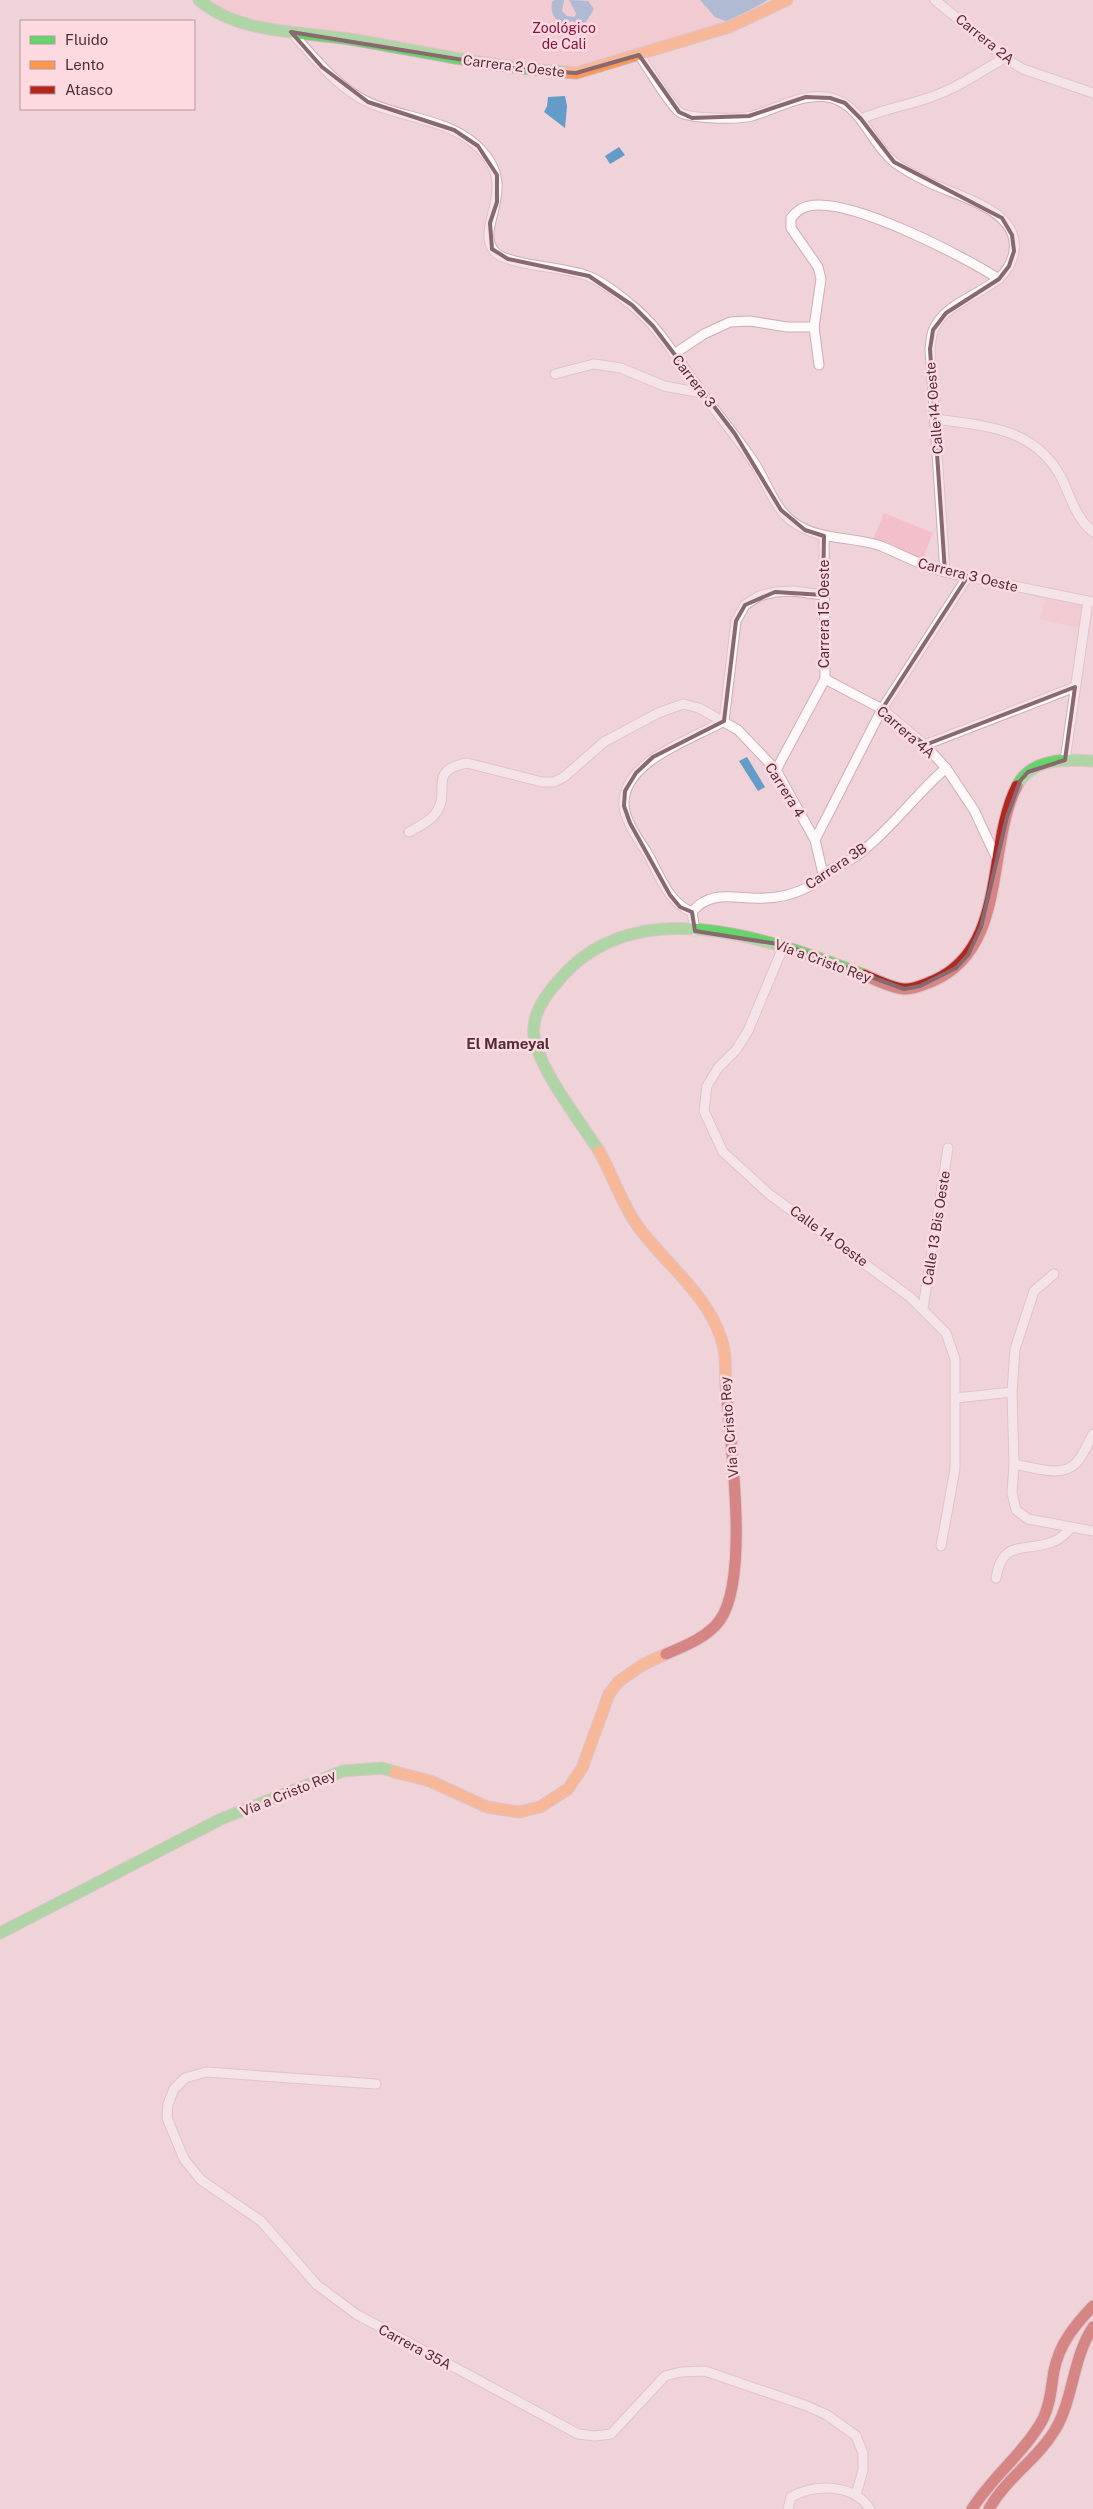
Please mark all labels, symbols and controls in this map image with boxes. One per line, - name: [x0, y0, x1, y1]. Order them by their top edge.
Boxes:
- street label: Carrera 2A: [952, 11, 1018, 67]
- legend: [20, 20, 195, 110]
- park label: Zoológico de Cali: [532, 20, 596, 52]
- text: Fluido: [65, 31, 108, 48]
- street label: Carrera 2 Oeste: [462, 52, 566, 80]
- text: Lento: [65, 56, 104, 73]
- text: Atasco: [65, 81, 113, 98]
- street label: Carrera 3: [669, 352, 719, 410]
- street label: Calle 14 Oeste: [922, 361, 946, 455]
- street label: Carrera 3 Oeste: [916, 555, 1020, 595]
- street label: Carrera 15 Oeste: [816, 560, 832, 668]
- street label: Carrera 4A: [874, 703, 938, 761]
- street label: Carrera 4: [762, 760, 808, 820]
- street label: Carrera 3B: [802, 840, 870, 892]
- street label: Vía a Cristo Rey: [773, 936, 874, 986]
- district label: El Mameyal: [466, 1035, 550, 1052]
- street label: Calle 13 Bis Oeste: [919, 1169, 953, 1286]
- street label: Calle 14 Oeste: [787, 1202, 871, 1270]
- street label: Vía a Cristo Rey: [717, 1375, 741, 1478]
- street label: Vía a Cristo Rey: [238, 1766, 339, 1819]
- street label: Carrera 35A: [376, 2321, 454, 2373]

